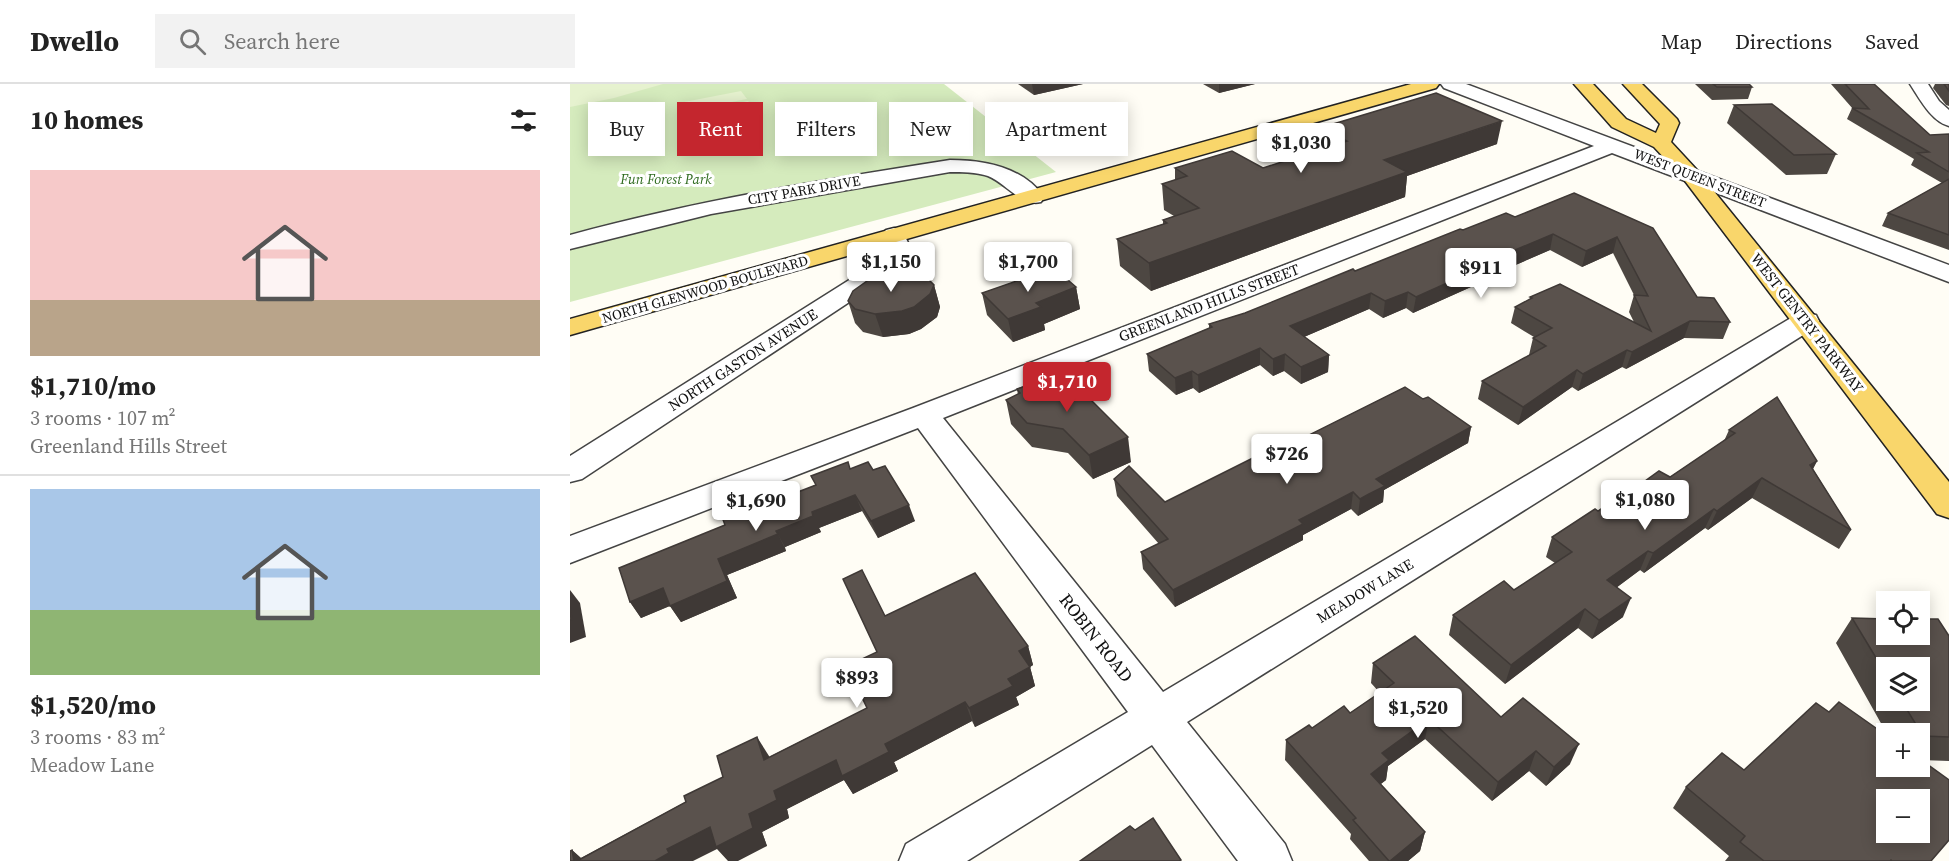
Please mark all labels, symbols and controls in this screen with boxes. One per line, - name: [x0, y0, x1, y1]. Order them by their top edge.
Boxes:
- search box: [155, 14, 575, 68]
- text: Dwello: [30, 22, 119, 60]
- icon: search: [176, 25, 209, 58]
- text: Search here: [224, 26, 340, 56]
- text: Map: [1661, 27, 1702, 56]
- text: Directions: [1735, 27, 1832, 56]
- text: Saved: [1865, 27, 1919, 56]
- text: 10 homes: [30, 102, 143, 138]
- chip: Buy: [588, 102, 665, 156]
- chip: Rent: [677, 102, 763, 156]
- chip: Filters: [775, 102, 877, 156]
- chip: New: [889, 102, 973, 156]
- chip: Apartment: [985, 102, 1128, 156]
- icon: filters: [507, 104, 540, 137]
- pin: $1,030: [1252, 123, 1350, 174]
- text: $1,030: [1271, 128, 1331, 156]
- street label: WEST QUEEN STREET: [1631, 144, 1770, 213]
- park label: Fun Forest Park: [619, 169, 712, 189]
- street label: CITY PARK DRIVE: [746, 170, 862, 210]
- icon: home: [231, 209, 339, 317]
- pin: $1,150: [842, 242, 940, 293]
- pin: $1,700: [979, 242, 1077, 293]
- text: $1,150: [861, 247, 921, 275]
- text: $1,700: [998, 247, 1058, 275]
- pin: $911: [1445, 248, 1517, 299]
- street label: WEST GENTRY PARKWAY: [1746, 248, 1869, 397]
- street label: NORTH GLENWOOD BOULEVARD: [600, 250, 810, 328]
- text: $911: [1459, 253, 1503, 281]
- street label: GREENLAND HILLS STREET: [1115, 258, 1302, 347]
- street label: NORTH GASTON AVENUE: [664, 303, 821, 416]
- pin: $1,710: [1018, 362, 1116, 413]
- text: $1,710: [1037, 367, 1097, 395]
- text: $1,710/mo: [30, 368, 156, 404]
- text: 3 rooms · 107 m²: [30, 404, 176, 432]
- text: Greenland Hills Street: [30, 432, 227, 460]
- pin: $726: [1251, 434, 1323, 485]
- text: $726: [1265, 439, 1309, 467]
- pin: $1,080: [1596, 480, 1694, 531]
- pin: $1,690: [707, 481, 805, 532]
- text: $1,080: [1615, 485, 1675, 513]
- text: $1,690: [726, 486, 786, 514]
- icon: home: [231, 528, 339, 636]
- street label: MEADOW LANE: [1312, 553, 1417, 628]
- street label: ROBIN ROAD: [1054, 588, 1139, 687]
- map controls: [1876, 591, 1930, 843]
- button: locate: [1876, 591, 1930, 645]
- button: layers: [1876, 657, 1930, 711]
- pin: $893: [821, 658, 893, 709]
- text: $893: [835, 663, 879, 691]
- text: $1,520/mo: [30, 687, 156, 723]
- pin: $1,520: [1369, 688, 1467, 739]
- text: $1,520: [1388, 693, 1448, 721]
- text: 3 rooms · 83 m²: [30, 723, 166, 751]
- button: +: [1876, 723, 1930, 777]
- text: Meadow Lane: [30, 751, 154, 779]
- button: −: [1876, 789, 1930, 843]

